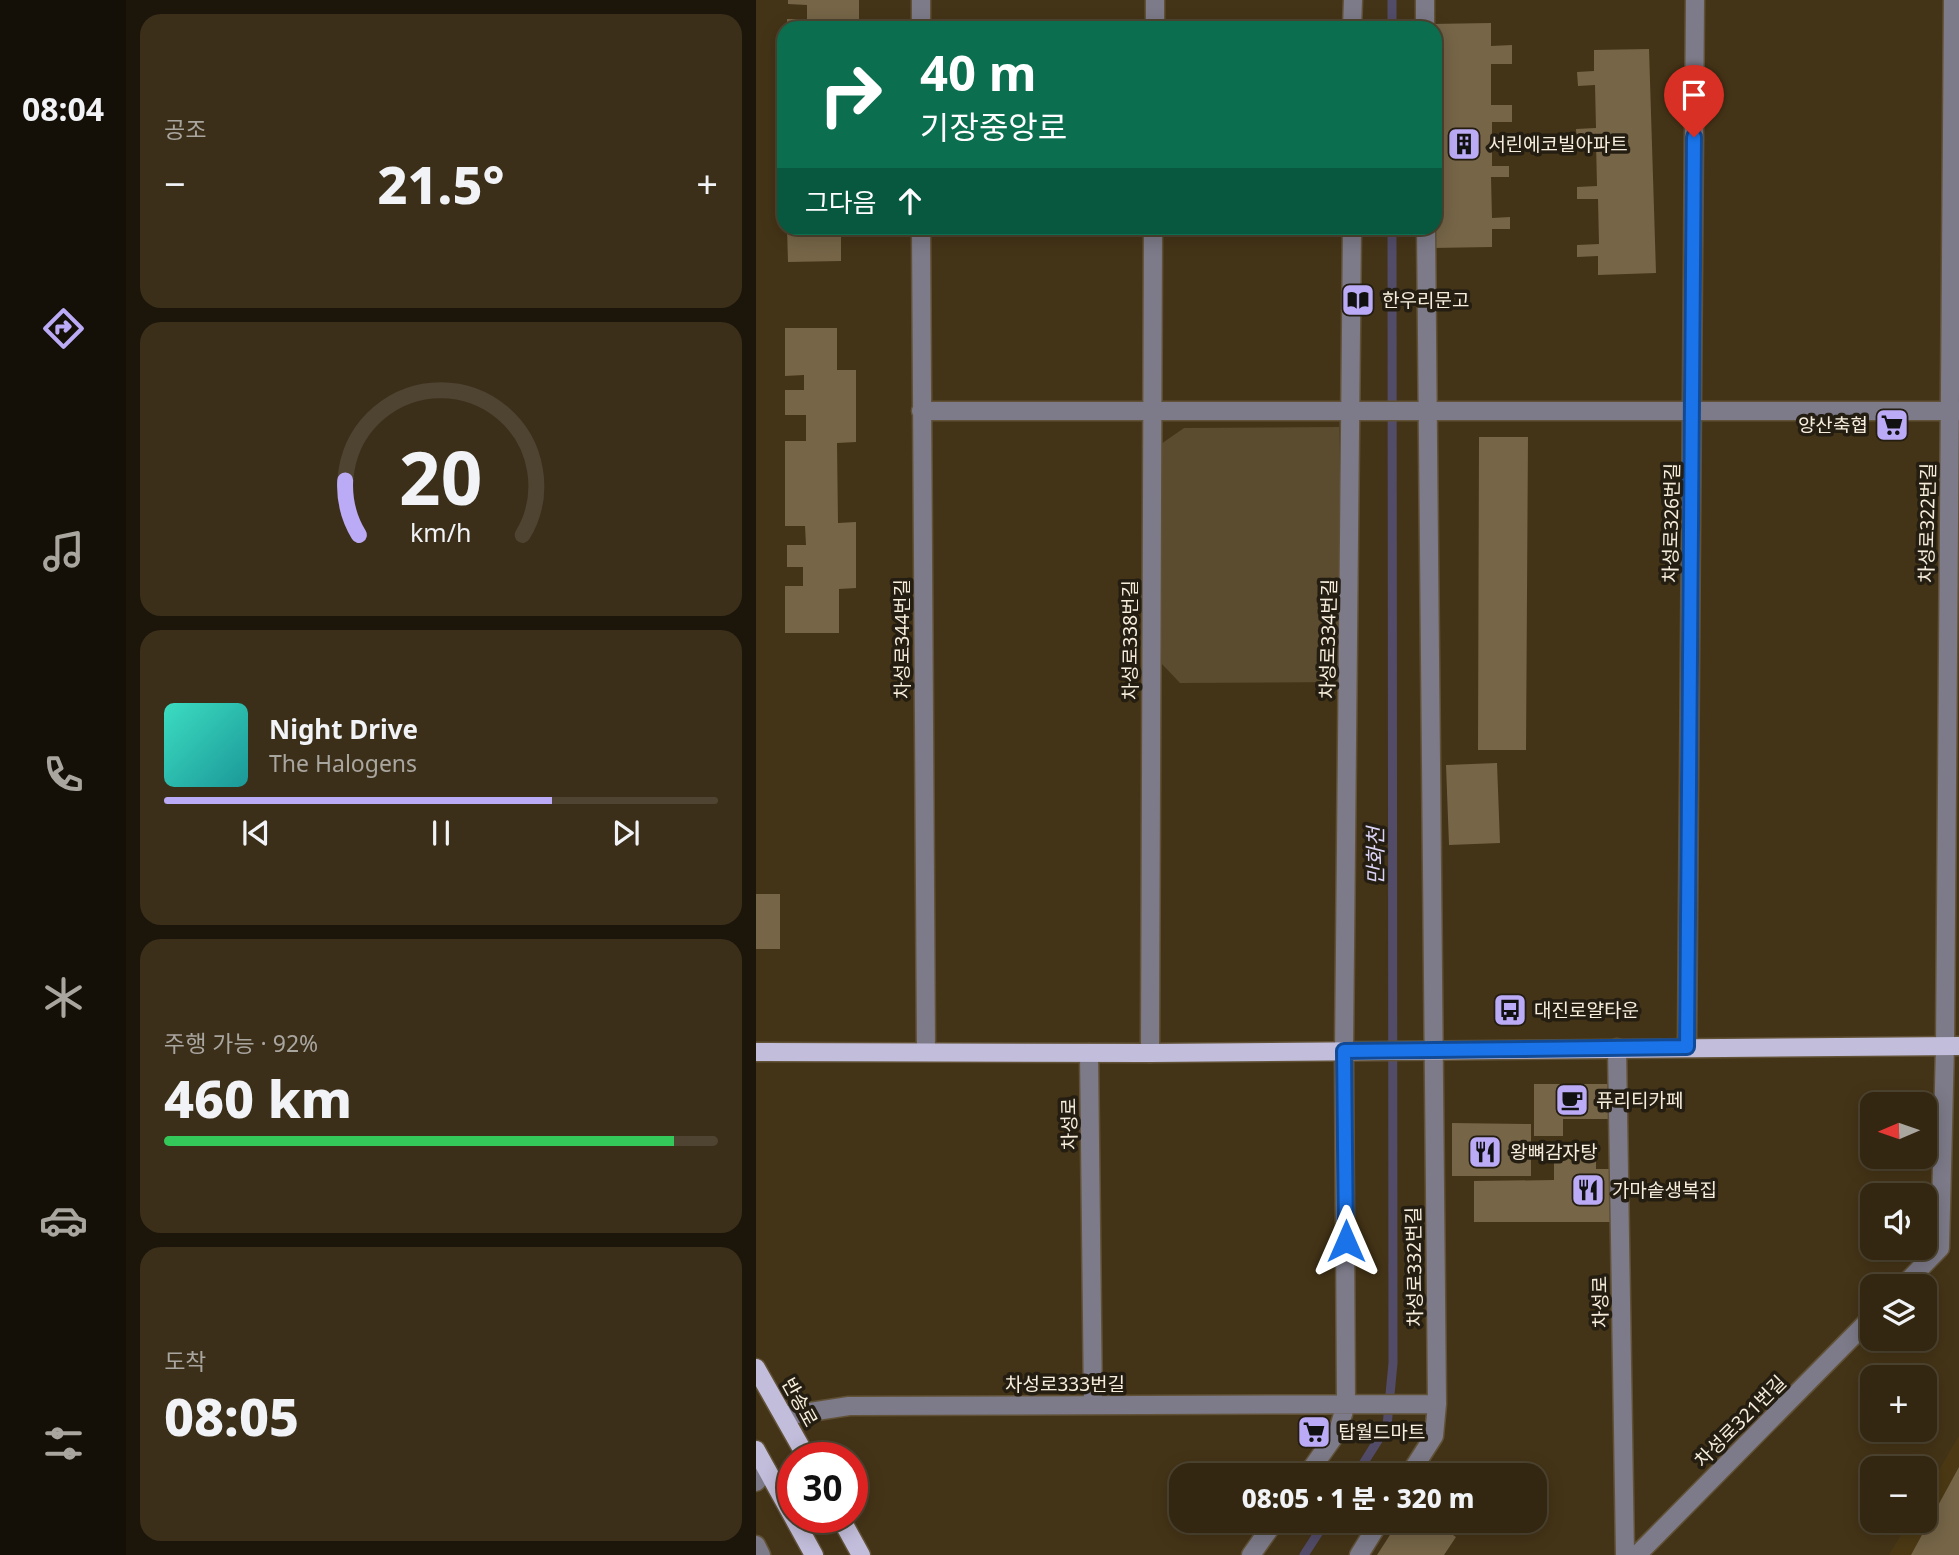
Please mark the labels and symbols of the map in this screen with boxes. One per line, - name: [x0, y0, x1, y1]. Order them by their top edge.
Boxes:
- pin: [1664, 65, 1724, 137]
- building icon: 서린에코빌아파트: [1445, 125, 1483, 163]
- place label: 서린에코빌아파트: [1488, 131, 1628, 157]
- library icon: 한우리문고: [1339, 281, 1377, 319]
- place label: 한우리문고: [1382, 287, 1469, 313]
- supermarket icon: 양산축협: [1873, 406, 1911, 444]
- place label: 양산축협: [1798, 412, 1868, 438]
- street label: 차성로326번길: [1657, 463, 1685, 583]
- street label: 차성로322번길: [1913, 463, 1941, 583]
- street label: 차성로344번길: [889, 579, 915, 699]
- street label: 차성로334번길: [1314, 579, 1342, 699]
- street label: 차성로338번길: [1117, 580, 1143, 700]
- water label: 만화천: [1361, 824, 1389, 885]
- bus stop icon: 대진로얄타운: [1491, 991, 1529, 1029]
- place label: 대진로얄타운: [1534, 997, 1639, 1023]
- cafe icon: 퓨리티카페: [1553, 1081, 1591, 1119]
- place label: 퓨리티카페: [1596, 1087, 1683, 1113]
- north arrow: [1860, 1092, 1937, 1169]
- street label: 차성로: [1056, 1098, 1082, 1150]
- restaurant icon: 왕뼈감자탕: [1466, 1133, 1504, 1171]
- place label: 왕뼈감자탕: [1510, 1139, 1598, 1165]
- restaurant icon: 가마솥생복집: [1569, 1171, 1607, 1209]
- place label: 가마솥생복집: [1612, 1177, 1717, 1203]
- position arrow: [1309, 1204, 1383, 1278]
- street label: 차성로332번길: [1400, 1207, 1428, 1327]
- street label: 차성로: [1587, 1276, 1613, 1328]
- street label: 차성로321번길: [1688, 1369, 1792, 1473]
- street label: 차성로333번길: [1005, 1371, 1125, 1397]
- street label: 반송로: [776, 1373, 824, 1431]
- supermarket icon: 탑월드마트: [1295, 1413, 1333, 1451]
- place label: 탑월드마트: [1338, 1419, 1425, 1445]
- speed limit sign: 30: [777, 1442, 868, 1533]

